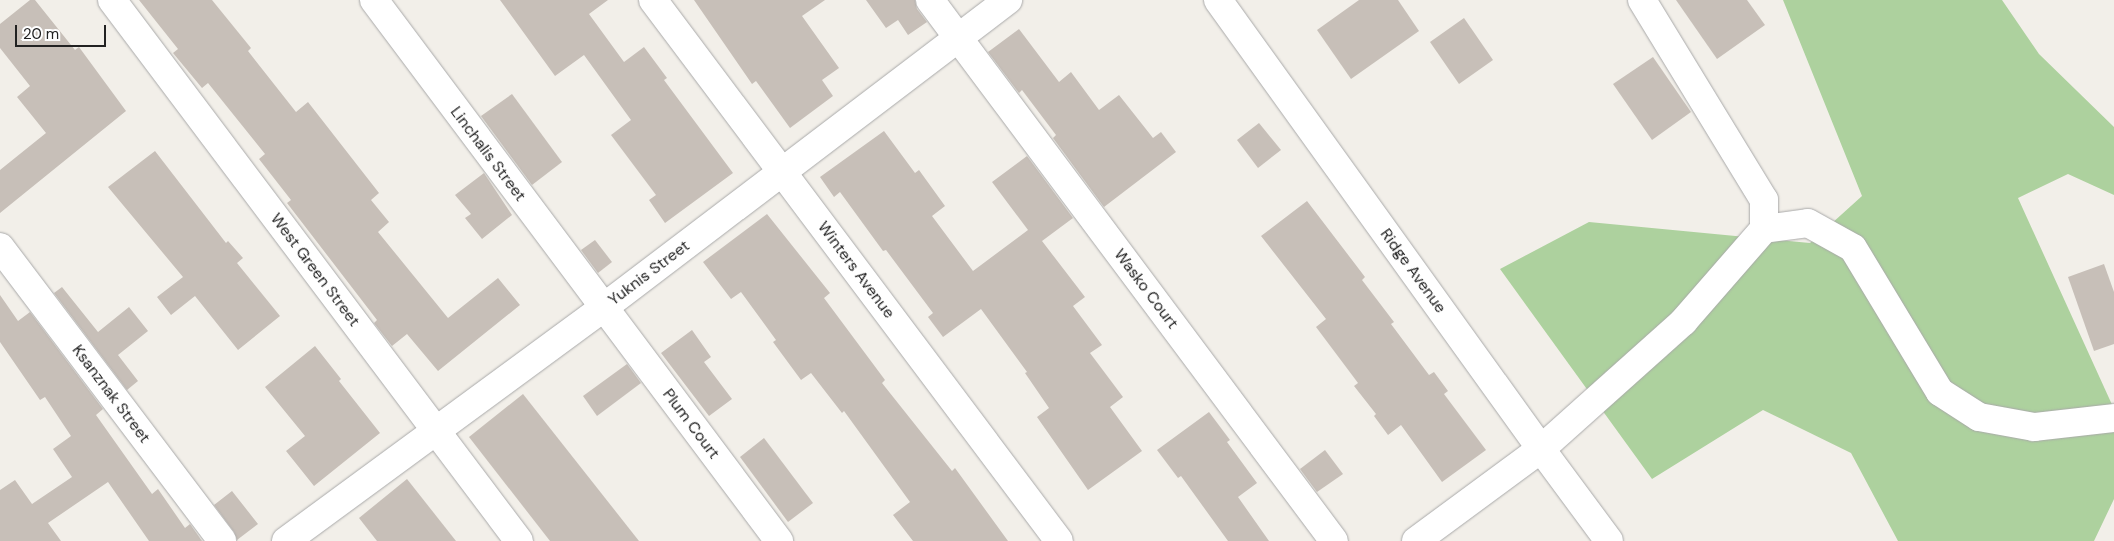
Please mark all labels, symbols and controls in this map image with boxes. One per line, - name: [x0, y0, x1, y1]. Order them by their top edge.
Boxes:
- scale bar: [18, 15, 109, 47]
- text: 20 m: [23, 24, 59, 44]
- street label: Linchalis Street: [446, 103, 530, 205]
- street label: West Green Street: [266, 210, 364, 330]
- street label: Winters Avenue: [813, 218, 899, 322]
- street label: Ridge Avenue: [1376, 225, 1450, 317]
- street label: Yuknis Street: [605, 236, 693, 310]
- street label: Wasko Court: [1110, 245, 1182, 333]
- street label: Ksanznak Street: [68, 341, 154, 447]
- street label: Plum Court: [658, 385, 724, 463]

